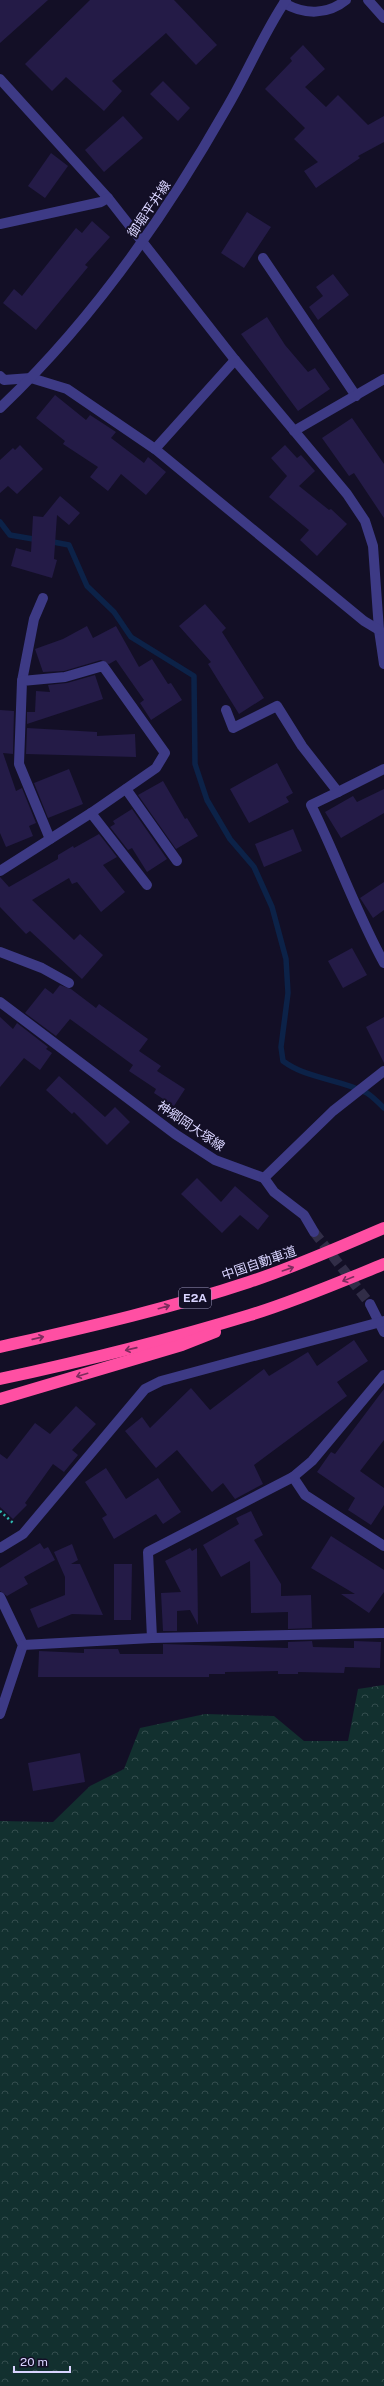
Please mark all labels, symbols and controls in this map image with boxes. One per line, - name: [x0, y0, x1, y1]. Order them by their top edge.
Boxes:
- street label: 御堀平井線: [125, 178, 173, 240]
- street label: 神郷岡大塚線: [154, 1098, 228, 1154]
- street label: 中国自動車道: [220, 1243, 298, 1283]
- one-way arrow: [282, 1264, 294, 1272]
- one-way arrow: [342, 1276, 354, 1283]
- road number: E2A: [179, 1288, 211, 1308]
- one-way arrow: [157, 1303, 170, 1310]
- one-way arrow: [31, 1334, 44, 1342]
- one-way arrow: [125, 1345, 138, 1353]
- one-way arrow: [76, 1372, 89, 1379]
- scale bar: [14, 2348, 70, 2374]
- text: 20 m: [20, 2355, 48, 2369]

